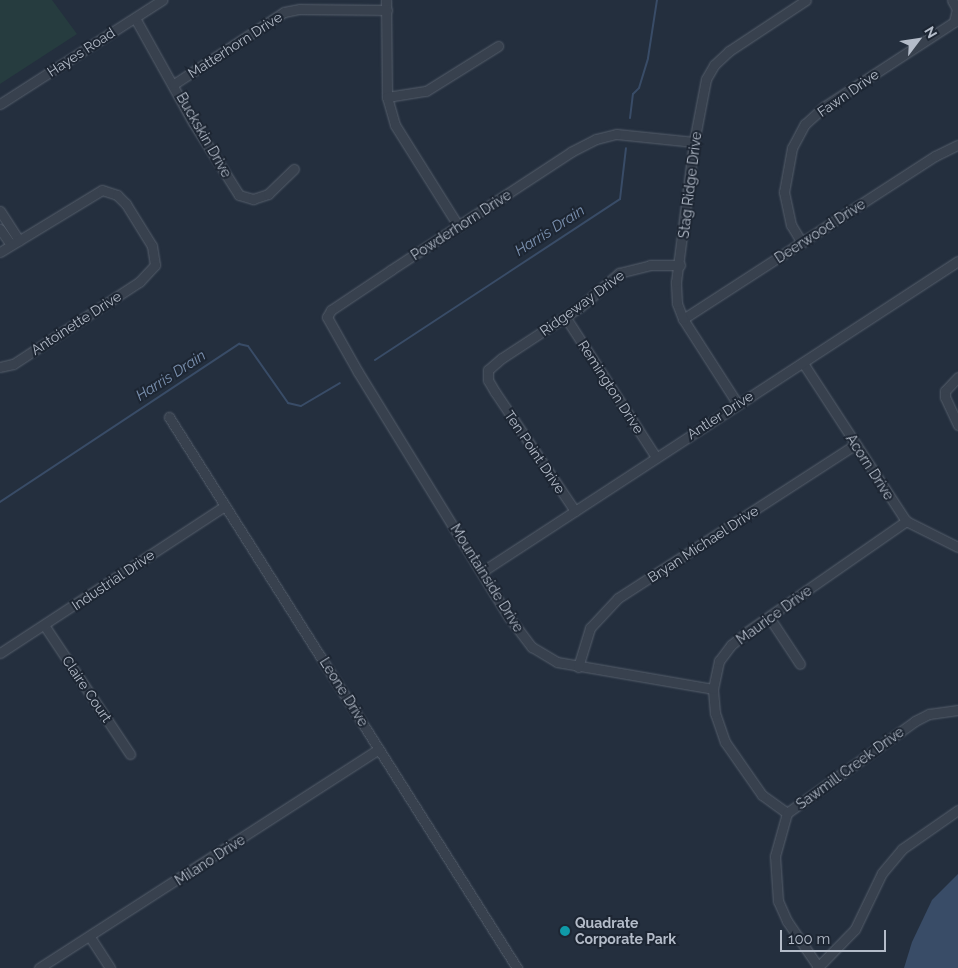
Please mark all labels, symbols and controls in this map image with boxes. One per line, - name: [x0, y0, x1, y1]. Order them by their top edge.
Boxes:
- street label: Matterhorn Drive: [185, 8, 285, 82]
- north arrow: [893, 15, 943, 65]
- street label: Hayes Road: [44, 24, 118, 80]
- text: N: [921, 24, 940, 41]
- street label: Fawn Drive: [814, 66, 882, 120]
- street label: Buckskin Drive: [173, 90, 235, 180]
- street label: Stag Ridge Drive: [675, 131, 705, 239]
- street label: Powderhorn Drive: [408, 186, 514, 264]
- street label: Deerwood Drive: [771, 195, 869, 267]
- water label: Harris Drain: [512, 202, 588, 260]
- street label: Ridgeway Drive: [536, 267, 628, 339]
- street label: Antoinette Drive: [28, 288, 124, 358]
- street label: Remington Drive: [575, 337, 647, 437]
- water label: Harris Drain: [133, 347, 209, 405]
- street label: Antler Drive: [683, 387, 757, 443]
- street label: Ten Point Drive: [501, 407, 569, 497]
- street label: Acorn Drive: [842, 431, 898, 503]
- street label: Bryan Michael Drive: [644, 502, 762, 586]
- street label: Mountainside Drive: [447, 521, 527, 635]
- street label: Industrial Drive: [68, 546, 158, 614]
- street label: Maurice Drive: [733, 582, 815, 648]
- street label: Claire Court: [59, 653, 115, 725]
- street label: Leone Drive: [316, 655, 372, 729]
- street label: Sawmill Creek Drive: [793, 723, 907, 813]
- street label: Milano Drive: [172, 831, 248, 889]
- place label: Quadrate Corporate Park: [575, 915, 676, 948]
- scale bar: [783, 920, 889, 952]
- marker: Quadrate Corporate Park: [559, 925, 571, 937]
- text: 100 m: [788, 930, 830, 948]

